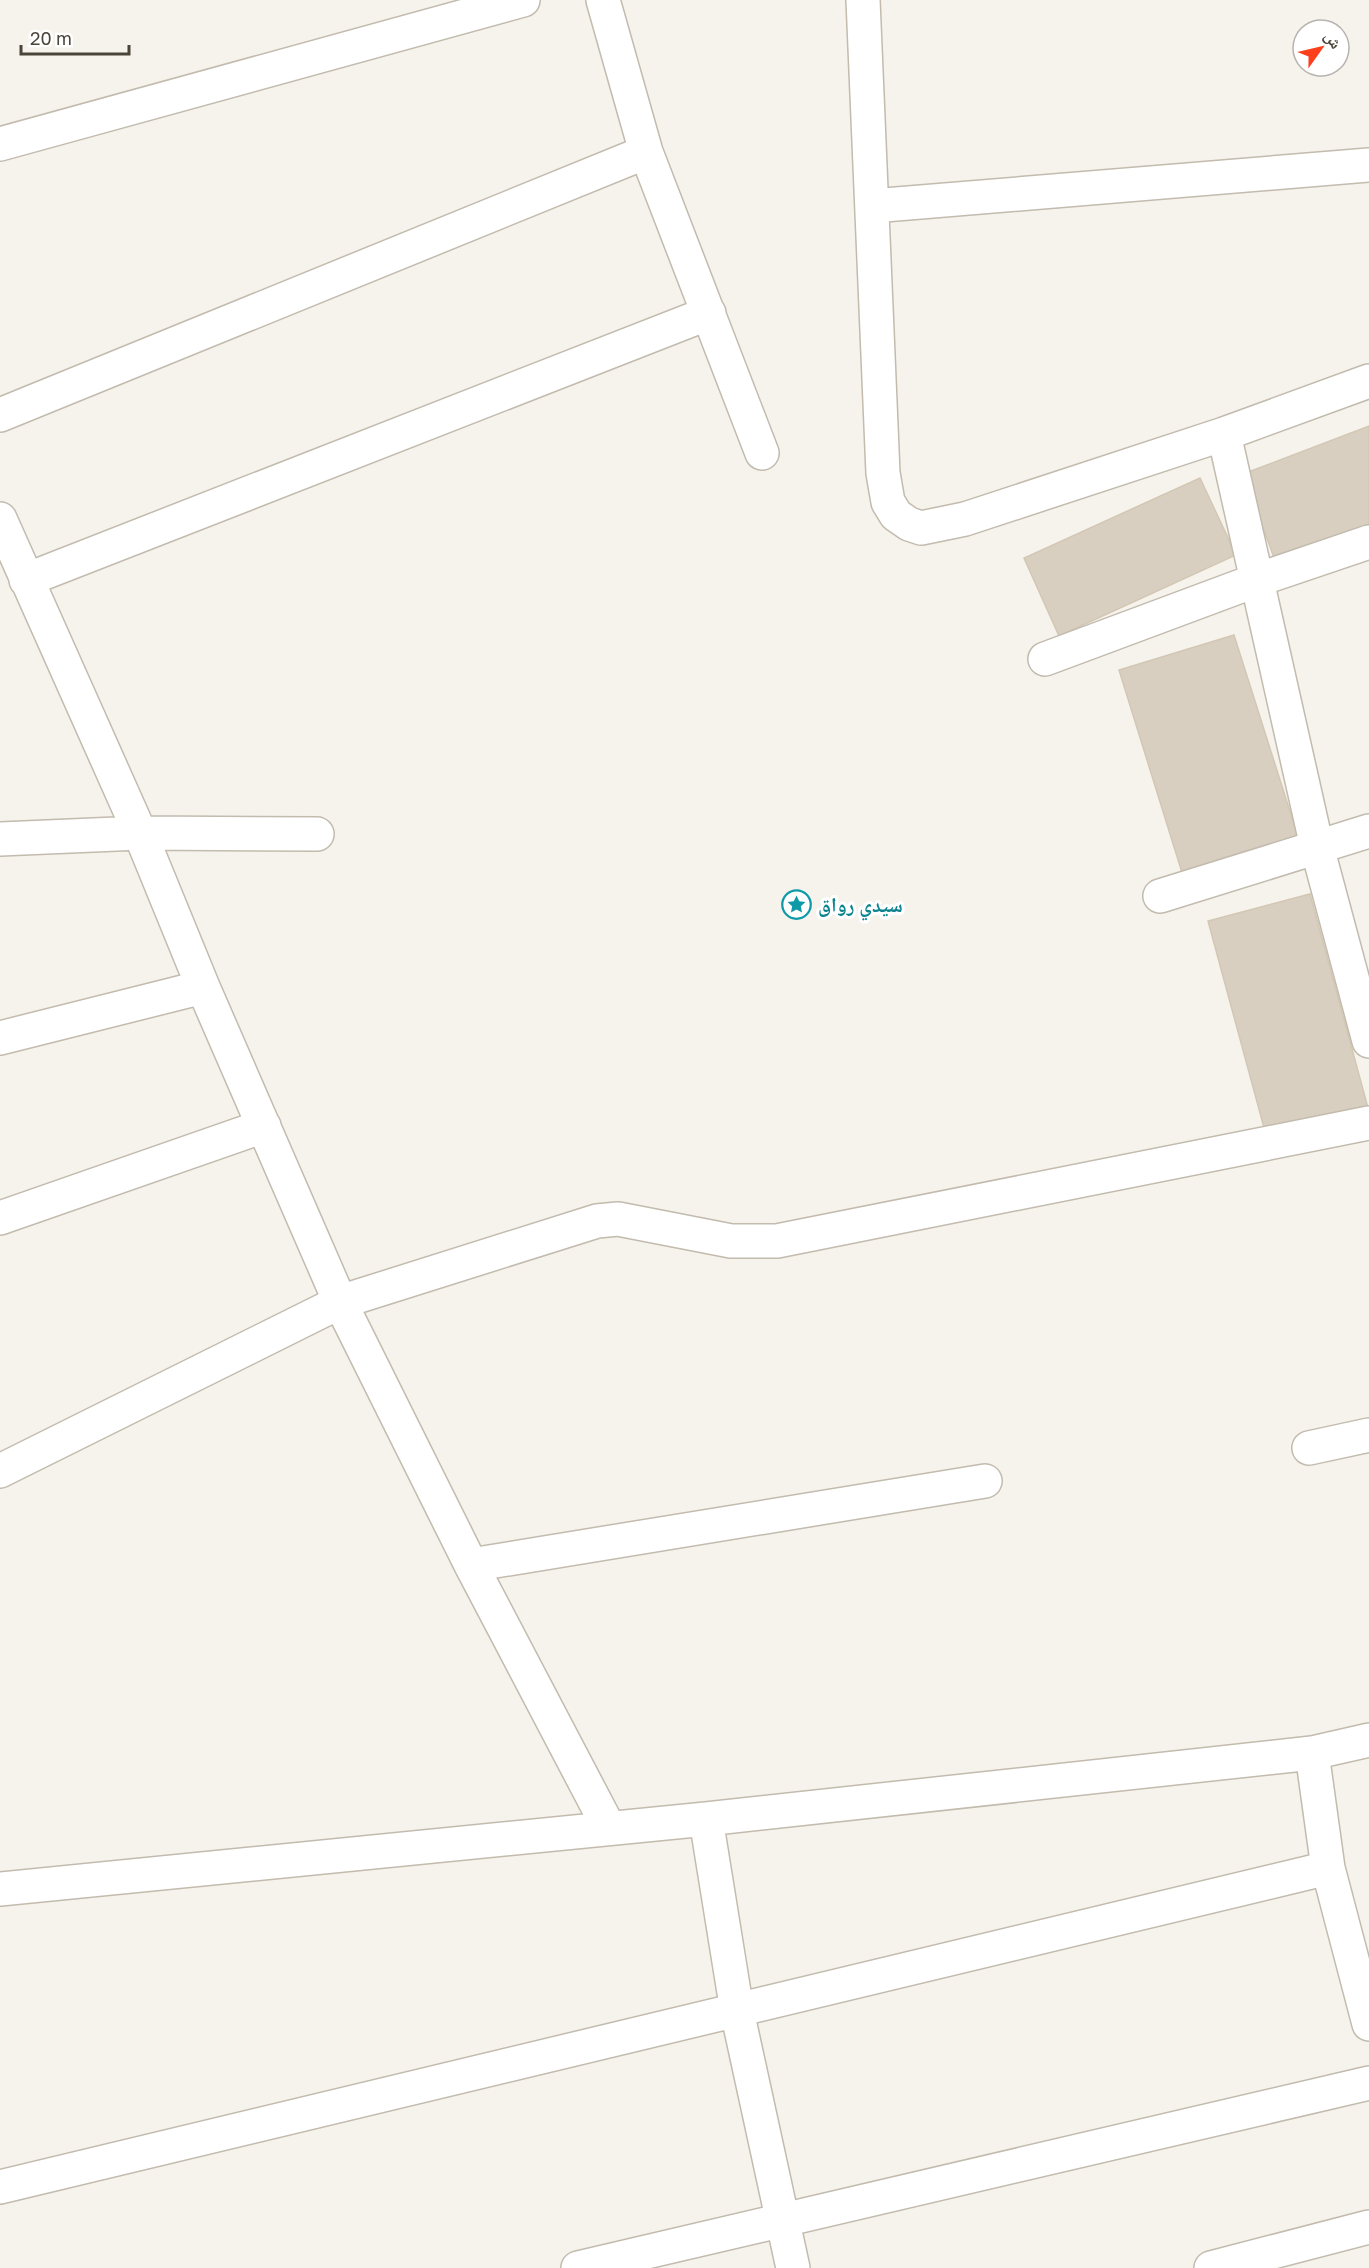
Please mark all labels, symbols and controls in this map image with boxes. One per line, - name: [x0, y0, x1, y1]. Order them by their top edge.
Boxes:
- scale bar: [21, 18, 129, 56]
- north arrow: [1291, 18, 1351, 78]
- text: 20 m: [30, 27, 72, 49]
- text: ش: [1320, 27, 1346, 52]
- place icon: سيدي رواق: [781, 889, 813, 921]
- place label: سيدي رواق: [818, 892, 903, 921]

